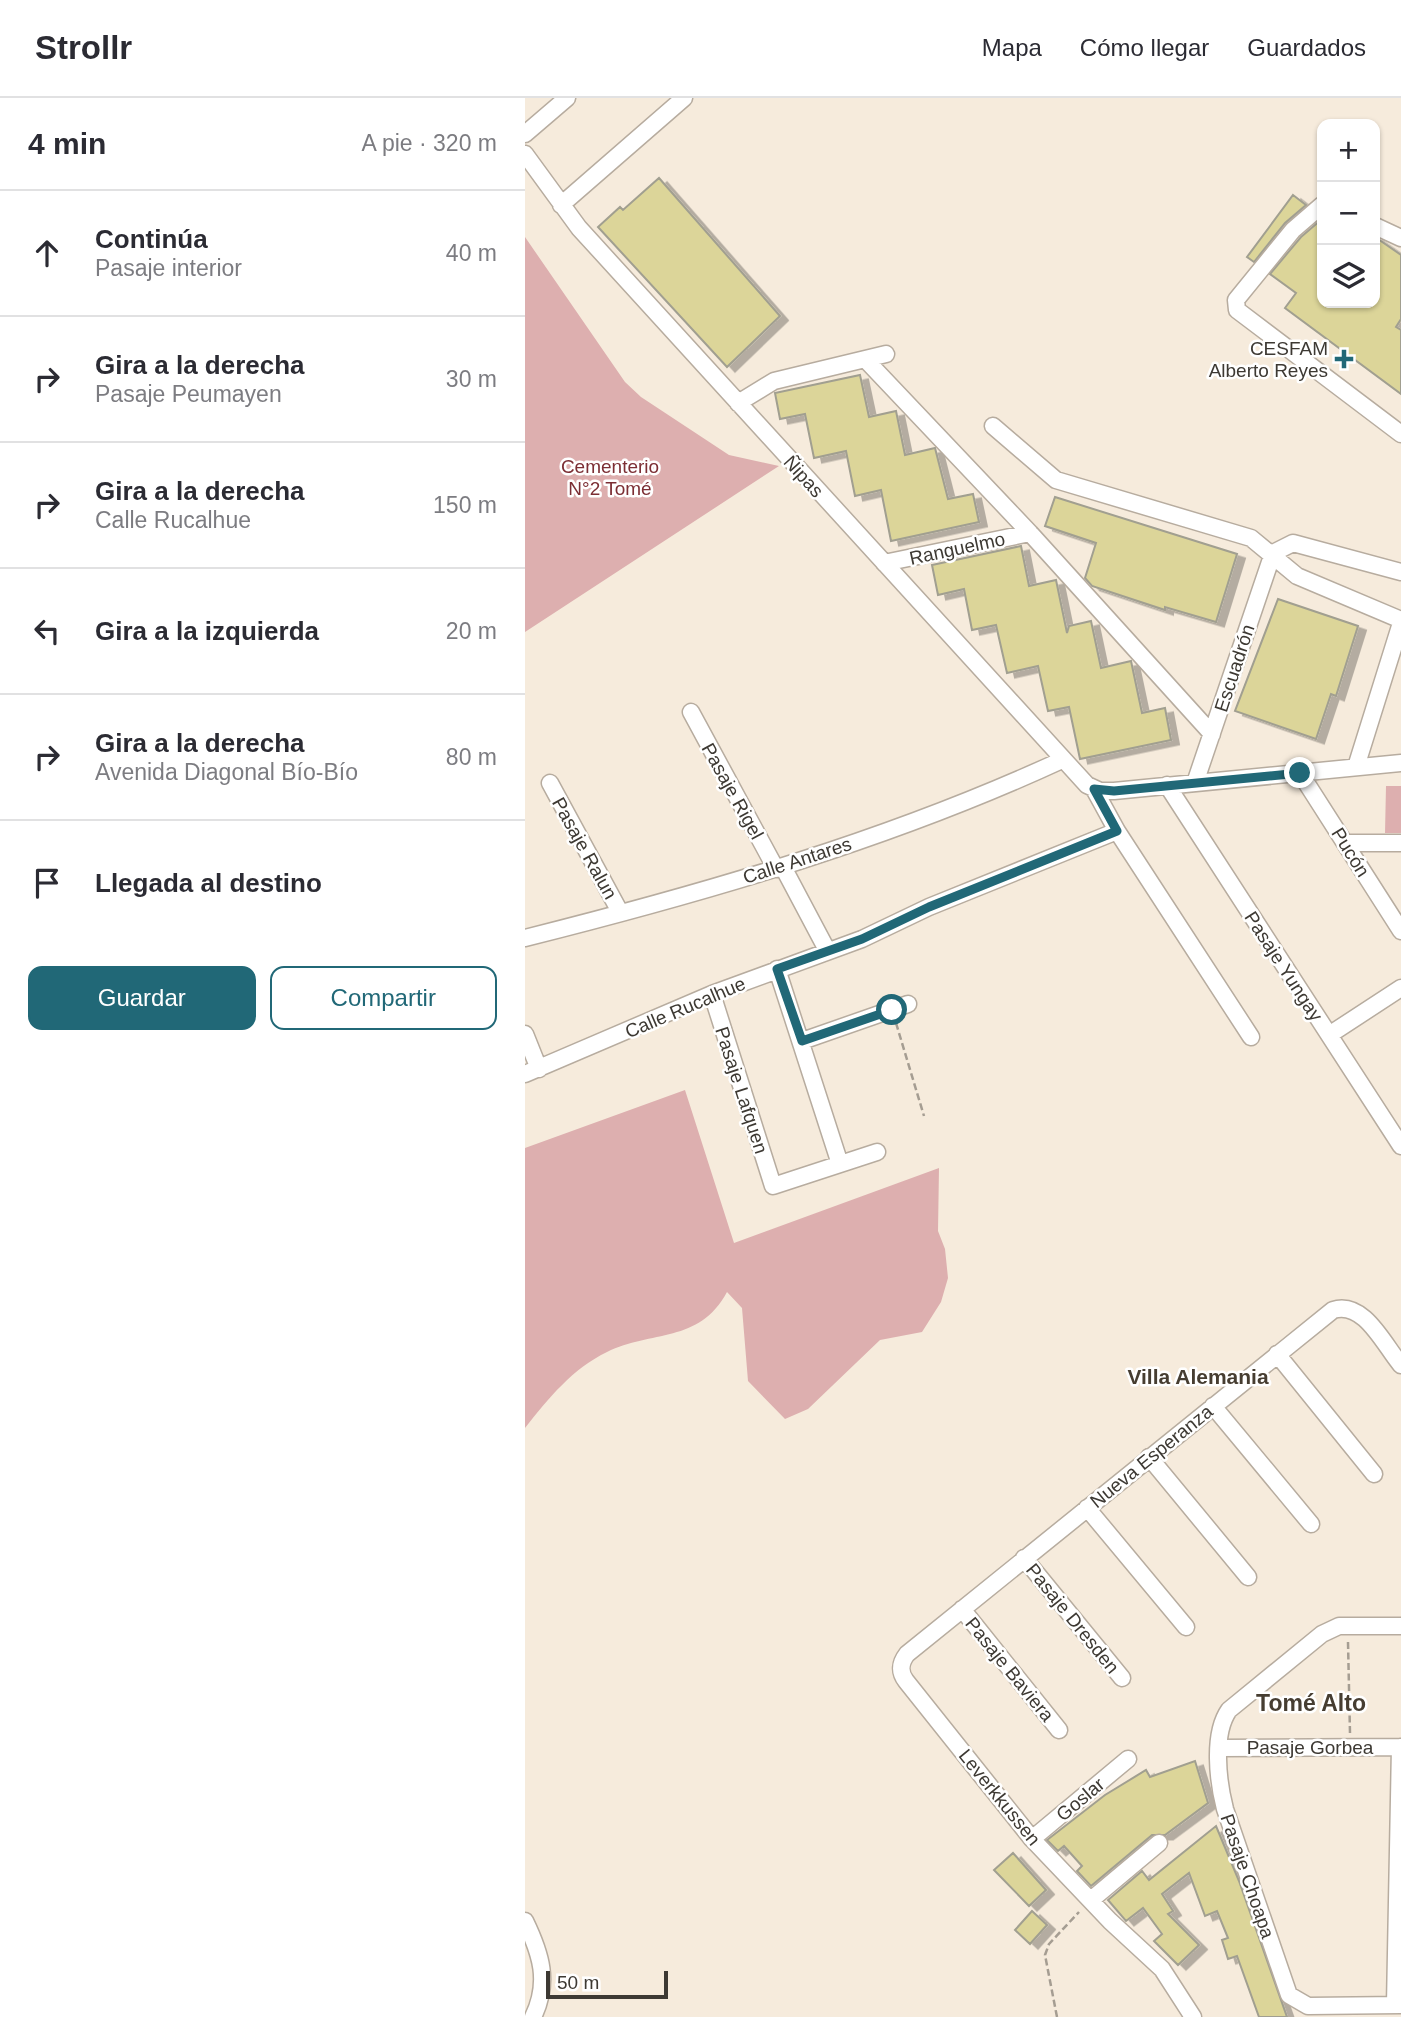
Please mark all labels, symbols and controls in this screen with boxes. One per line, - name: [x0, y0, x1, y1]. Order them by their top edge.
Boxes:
- text: Strollr: [35, 29, 132, 66]
- text: Mapa: [982, 34, 1042, 61]
- text: Cómo llegar: [1080, 34, 1209, 61]
- text: Guardados: [1247, 34, 1366, 61]
- map controls: [1317, 119, 1380, 308]
- button: +: [1317, 119, 1380, 182]
- text: 4 min: [28, 127, 106, 160]
- text: A pie · 320 m: [361, 130, 497, 156]
- button: −: [1317, 182, 1380, 245]
- text: Continúa: [95, 224, 208, 254]
- icon: ahead: [28, 234, 66, 272]
- text: 40 m: [446, 240, 497, 266]
- button: layers: [1317, 245, 1380, 308]
- text: Pasaje interior: [95, 255, 242, 281]
- place label: CESFAM Alberto Reyes: [1209, 338, 1328, 381]
- marker: CESFAM Alberto Reyes: [1334, 349, 1354, 369]
- text: Gira a la derecha: [95, 350, 305, 380]
- icon: right: [28, 360, 66, 398]
- text: 30 m: [446, 366, 497, 392]
- text: Pasaje Peumayen: [95, 381, 282, 407]
- street label: Ñipas: [780, 451, 828, 501]
- park label: Cementerio N°2 Tomé: [561, 456, 659, 499]
- text: Gira a la derecha: [95, 476, 305, 506]
- icon: right: [28, 486, 66, 524]
- text: 150 m: [433, 492, 497, 518]
- text: Calle Rucalhue: [95, 507, 251, 533]
- street label: Ranguelmo: [907, 528, 1007, 569]
- icon: left: [28, 612, 66, 650]
- text: Gira a la izquierda: [95, 616, 319, 646]
- text: 20 m: [446, 618, 497, 644]
- street label: Escuadrón: [1210, 622, 1258, 715]
- text: Gira a la derecha: [95, 728, 305, 758]
- icon: right: [28, 738, 66, 776]
- street label: Pasaje Rigel: [698, 740, 768, 843]
- text: 80 m: [446, 744, 497, 770]
- route end: [1284, 757, 1315, 788]
- text: Avenida Diagonal Bío-Bío: [95, 759, 358, 785]
- street label: Pasaje Ralun: [548, 794, 621, 903]
- street label: Pucón: [1327, 824, 1374, 881]
- street label: Calle Antares: [740, 833, 854, 888]
- icon: arrive: [28, 864, 66, 902]
- text: Llegada al destino: [95, 868, 322, 898]
- street label: Pasaje Yungay: [1240, 908, 1327, 1025]
- button: Guardar: [28, 966, 256, 1030]
- button: Compartir: [270, 966, 497, 1030]
- street label: Calle Rucalhue: [622, 973, 749, 1042]
- route start: [876, 994, 907, 1025]
- street label: Pasaje Lafquen: [711, 1024, 772, 1156]
- district label: Villa Alemania: [1127, 1365, 1269, 1388]
- street label: Nueva Esperanza: [1086, 1400, 1217, 1512]
- street label: Pasaje Dresden: [1022, 1559, 1123, 1677]
- street label: Pasaje Baviera: [961, 1613, 1058, 1726]
- district label: Tomé Alto: [1256, 1690, 1366, 1716]
- street label: Pasaje Gorbea: [1247, 1737, 1374, 1758]
- street label: Leverkkussen: [955, 1745, 1045, 1849]
- street label: Goslar: [1052, 1773, 1109, 1825]
- street label: Pasaje Choapa: [1216, 1811, 1279, 1941]
- scale bar: [546, 1968, 669, 2000]
- text: 50 m: [557, 1972, 599, 1993]

